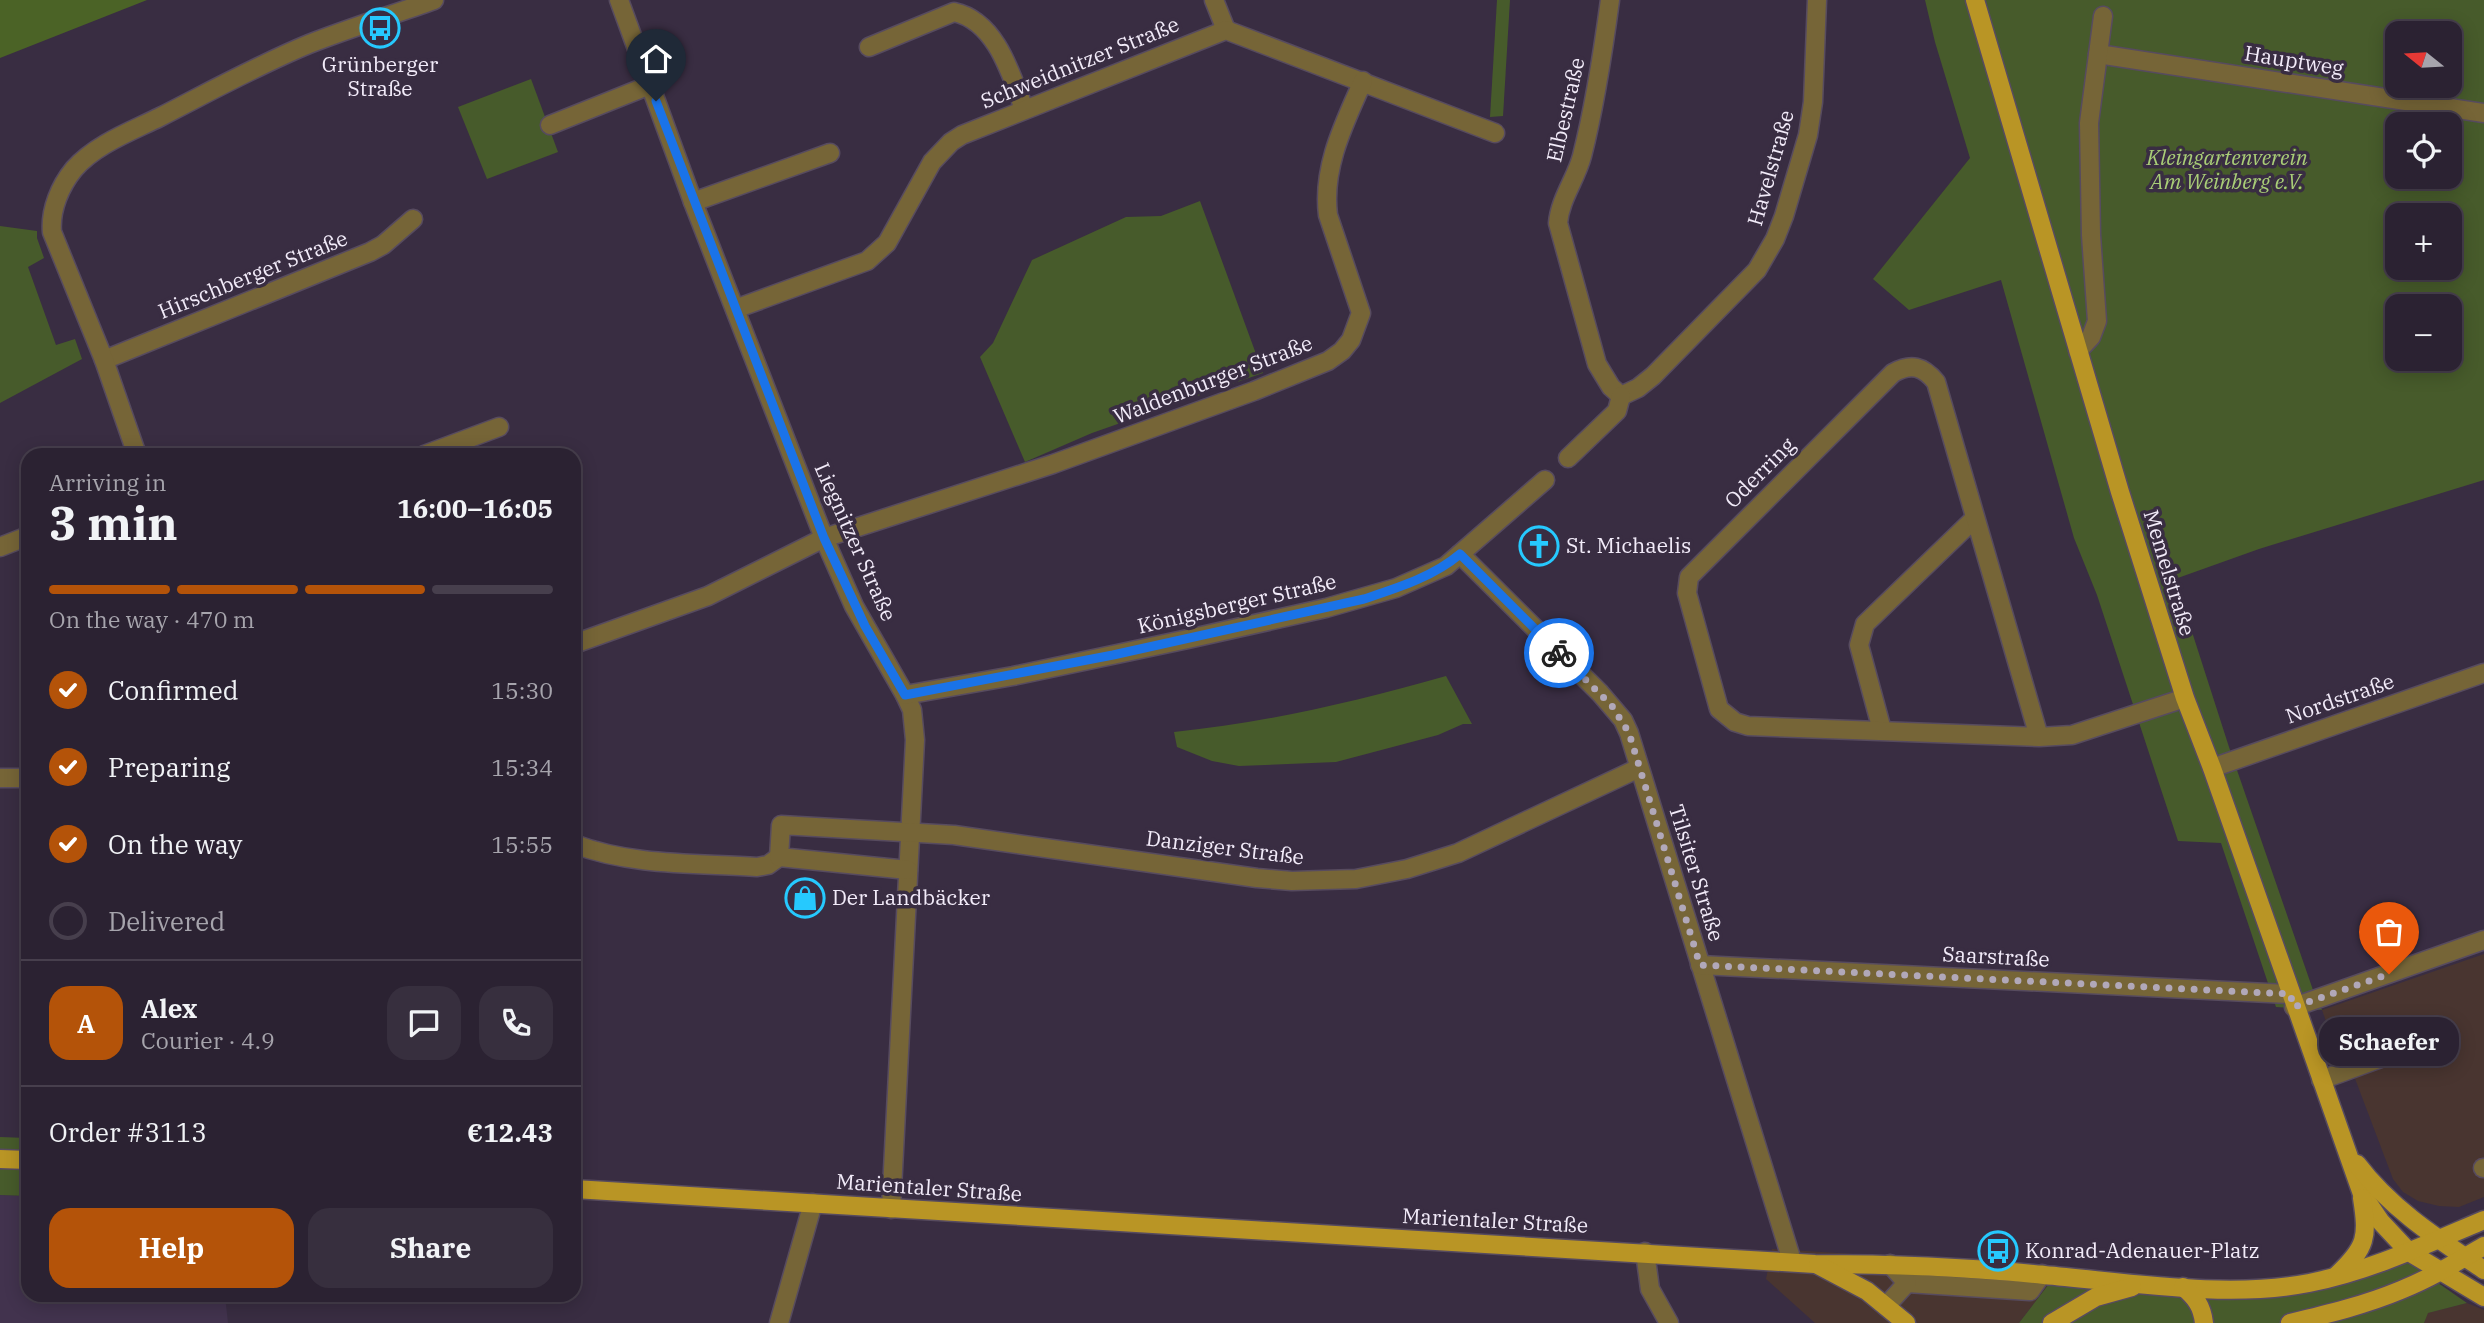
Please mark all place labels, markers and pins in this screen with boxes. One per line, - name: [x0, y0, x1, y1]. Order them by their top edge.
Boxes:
- bus stop icon: Grünberger Straße: [359, 7, 401, 49]
- pin: [626, 29, 686, 101]
- place label: Grünberger Straße: [322, 50, 439, 102]
- church icon: St. Michaelis: [1518, 525, 1560, 567]
- place label: St. Michaelis: [1566, 531, 1691, 559]
- shop icon: Der Landbäcker: [784, 877, 826, 919]
- place label: Der Landbäcker: [832, 883, 991, 911]
- pin: [2359, 902, 2419, 974]
- callout: Schaefer: [2319, 1016, 2459, 1065]
- bus stop icon: Konrad-Adenauer-Platz: [1977, 1230, 2019, 1272]
- place label: Konrad-Adenauer-Platz: [2025, 1236, 2259, 1264]

